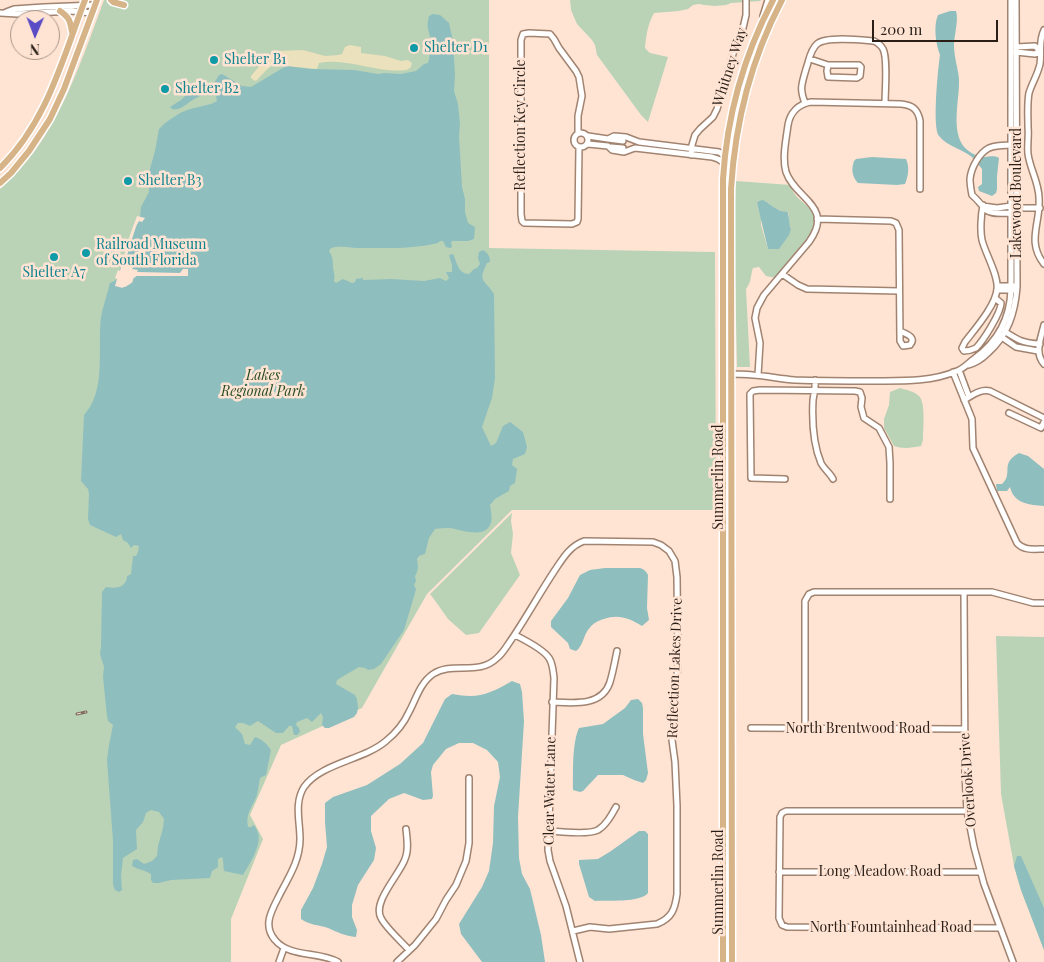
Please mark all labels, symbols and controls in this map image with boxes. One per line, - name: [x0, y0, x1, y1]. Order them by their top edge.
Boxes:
- north arrow: [10, 10, 60, 60]
- scale bar: [874, 10, 1000, 42]
- text: 200 m: [880, 19, 922, 39]
- street label: Whitney Way: [709, 26, 751, 108]
- text: N: [30, 40, 40, 59]
- place label: Shelter D1: [424, 40, 488, 56]
- marker: Shelter D1: [408, 42, 420, 54]
- place label: Shelter B1: [224, 52, 287, 68]
- marker: Shelter B1: [208, 54, 220, 66]
- street label: Reflection Key Circle: [513, 59, 529, 191]
- place label: Shelter B2: [175, 81, 239, 97]
- marker: Shelter B2: [159, 83, 171, 95]
- street label: Lakewood Boulevard: [1009, 128, 1025, 258]
- place label: Shelter B3: [138, 173, 202, 189]
- marker: Shelter B3: [122, 175, 134, 187]
- place label: Railroad Museum of South Florida: [96, 237, 206, 270]
- marker: Railroad Museum of South Florida: [80, 247, 92, 259]
- marker: Shelter A7: [48, 251, 60, 263]
- place label: Shelter A7: [22, 265, 86, 281]
- park label: Lakes Regional Park: [221, 368, 305, 401]
- street label: Summerlin Road: [711, 424, 727, 530]
- street label: Reflection Lakes Drive: [664, 597, 686, 739]
- street label: North Brentwood Road: [786, 721, 930, 737]
- street label: Overlook Drive: [956, 732, 980, 828]
- street label: Clear Water Lane: [541, 737, 559, 845]
- street label: Summerlin Road: [711, 829, 727, 935]
- street label: Long Meadow Road: [819, 864, 941, 880]
- street label: North Fountainhead Road: [810, 920, 972, 936]

